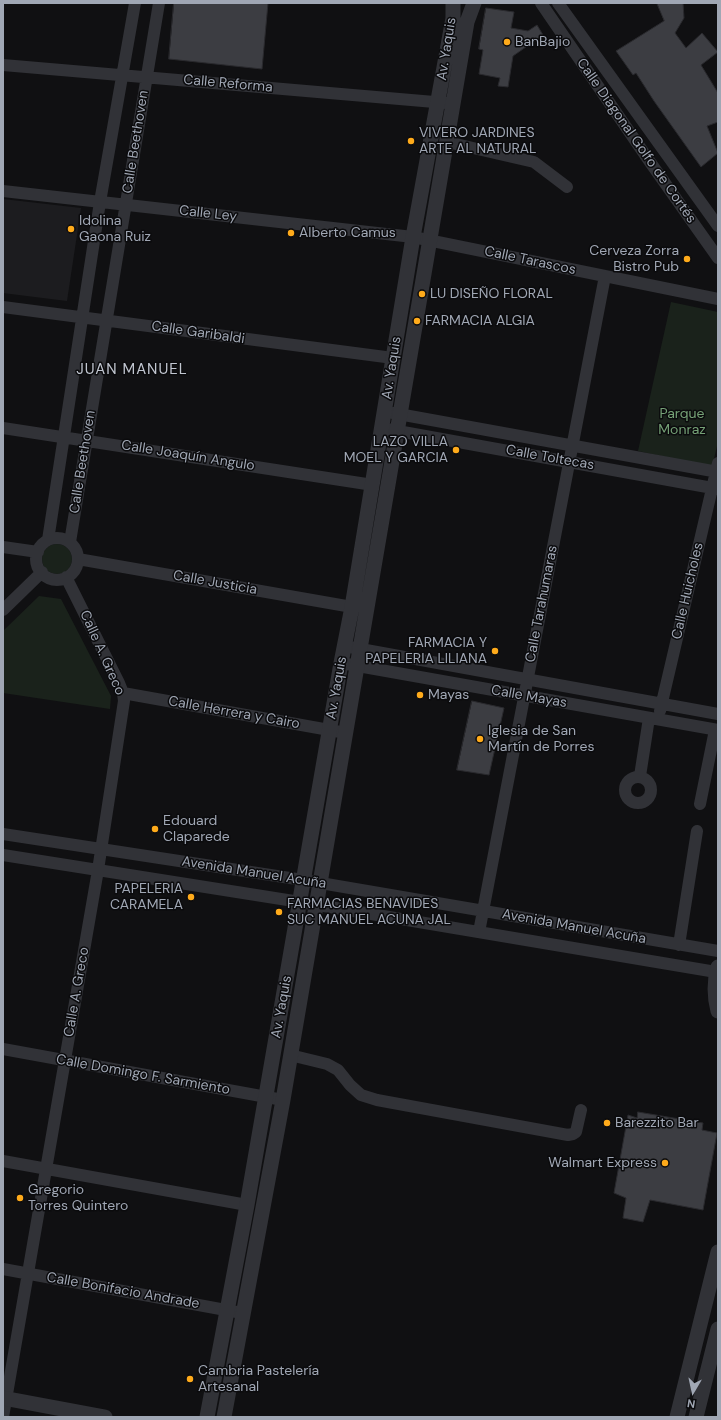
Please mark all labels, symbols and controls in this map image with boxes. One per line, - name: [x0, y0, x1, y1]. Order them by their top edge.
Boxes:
- street label: Av. Yaquis: [434, 16, 460, 82]
- place label: BanBajio: [515, 34, 570, 50]
- marker: BanBajio: [502, 37, 512, 47]
- street label: Calle Diagonal Golfo de Cortés: [573, 55, 699, 227]
- street label: Calle Reforma: [183, 72, 273, 96]
- street label: Calle Beethoven: [120, 89, 152, 195]
- place label: VIVERO JARDINES ARTE AL NATURAL: [419, 125, 536, 158]
- marker: VIVERO JARDINES ARTE AL NATURAL: [406, 136, 416, 146]
- street label: Calle Ley: [178, 203, 238, 225]
- place label: Idolina Gaona Ruiz: [79, 213, 151, 246]
- marker: Idolina Gaona Ruiz: [66, 224, 76, 234]
- place label: Alberto Camus: [299, 225, 396, 241]
- marker: Alberto Camus: [286, 228, 296, 238]
- street label: Calle Tarascos: [483, 243, 577, 279]
- place label: Cerveza Zorra Bistro Pub: [589, 243, 679, 276]
- marker: Cerveza Zorra Bistro Pub: [682, 254, 692, 264]
- place label: LU DISEÑO FLORAL: [430, 286, 553, 302]
- marker: LU DISEÑO FLORAL: [417, 289, 427, 299]
- place label: FARMACIA ALGIA: [425, 313, 535, 329]
- marker: FARMACIA ALGIA: [412, 316, 422, 326]
- street label: Calle Garibaldi: [150, 318, 246, 348]
- street label: Av. Yaquis: [379, 335, 405, 401]
- district label: JUAN MANUEL: [76, 361, 188, 379]
- park label: Parque Monraz: [658, 406, 706, 438]
- street label: Calle Beethoven: [67, 409, 99, 515]
- place label: LAZO VILLA MOEL Y GARCIA: [344, 434, 448, 466]
- street label: Calle Joaquín Angulo: [120, 437, 256, 475]
- street label: Calle Toltecas: [504, 442, 596, 474]
- marker: LAZO VILLA MOEL Y GARCIA: [451, 445, 461, 455]
- street label: Calle Huicholes: [669, 541, 707, 641]
- street label: Calle Tarahumaras: [522, 544, 562, 664]
- street label: Calle Justicia: [172, 567, 258, 599]
- street label: Calle A. Greco: [76, 608, 128, 698]
- place label: FARMACIA Y PAPELERIA LILIANA: [365, 635, 487, 668]
- marker: FARMACIA Y PAPELERIA LILIANA: [490, 646, 500, 656]
- street label: Av. Yaquis: [323, 655, 351, 721]
- street label: Calle Mayas: [490, 682, 568, 712]
- place label: Mayas: [428, 687, 469, 703]
- marker: Mayas: [415, 690, 425, 700]
- street label: Calle Herrera y Cairo: [167, 693, 301, 733]
- place label: Iglesia de San Martín de Porres: [488, 723, 594, 756]
- marker: Iglesia de San Martín de Porres: [475, 734, 485, 744]
- place label: Edouard Claparede: [163, 813, 230, 846]
- marker: Edouard Claparede: [150, 824, 160, 834]
- street label: Avenida Manuel Acuña: [181, 853, 327, 893]
- place label: PAPELERIA CARAMELA: [110, 881, 183, 914]
- marker: PAPELERIA CARAMELA: [186, 892, 196, 902]
- place label: FARMACIAS BENAVIDES SUC MANUEL ACUNA JAL: [287, 896, 451, 928]
- street label: Avenida Manuel Acuña: [501, 906, 647, 948]
- marker: FARMACIAS BENAVIDES SUC MANUEL ACUNA JAL: [274, 907, 284, 917]
- street label: Calle A. Greco: [61, 946, 93, 1038]
- street label: Av. Yaquis: [268, 974, 296, 1040]
- street label: Calle Domingo F. Sarmiento: [55, 1051, 231, 1099]
- place label: Barezzito Bar: [615, 1115, 699, 1131]
- marker: Barezzito Bar: [602, 1118, 612, 1128]
- place label: Walmart Express: [548, 1155, 657, 1171]
- marker: Walmart Express: [660, 1158, 670, 1168]
- place label: Gregorio Torres Quintero: [28, 1182, 128, 1214]
- marker: Gregorio Torres Quintero: [15, 1193, 25, 1203]
- street label: Calle Bonifacio Andrade: [45, 1269, 201, 1313]
- place label: Cambria Pastelería Artesanal: [198, 1363, 319, 1396]
- north arrow: [673, 1372, 713, 1412]
- marker: Cambria Pastelería Artesanal: [185, 1374, 195, 1384]
- text: N: [686, 1396, 696, 1411]

